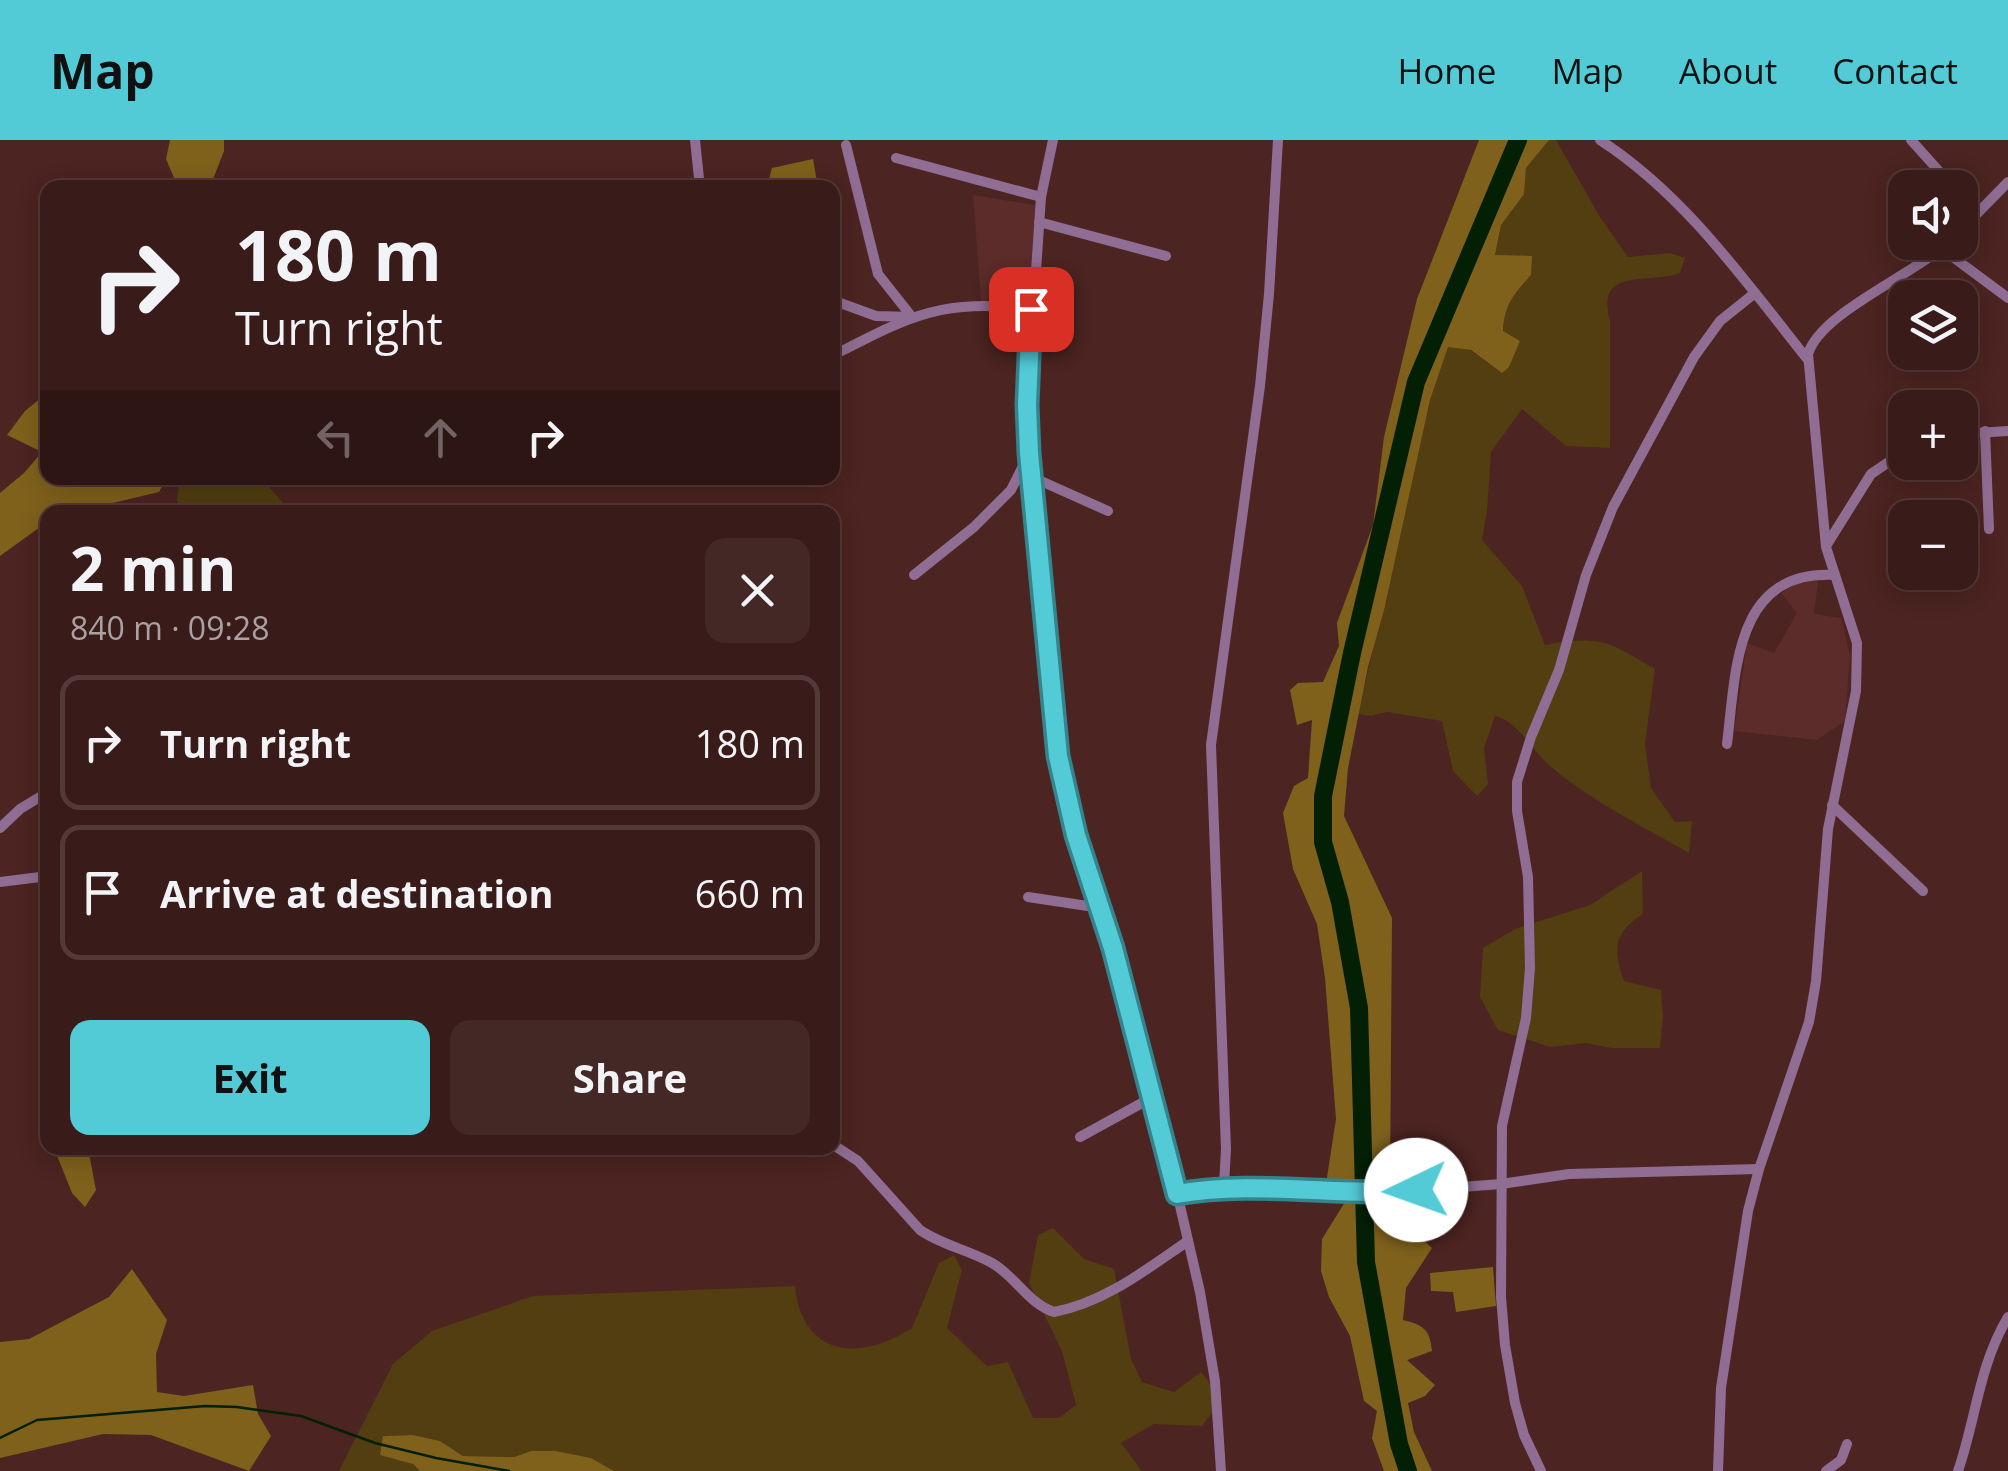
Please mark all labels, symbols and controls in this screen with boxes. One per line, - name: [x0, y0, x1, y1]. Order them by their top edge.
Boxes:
- text: Map: [50, 38, 155, 103]
- text: Home: [1397, 47, 1496, 94]
- text: Map: [1551, 47, 1624, 94]
- text: About: [1679, 47, 1777, 94]
- text: Contact: [1832, 47, 1958, 94]
- map controls: [1888, 170, 1978, 590]
- button: sound: [1888, 170, 1978, 260]
- text: 180 m: [235, 206, 442, 302]
- icon: right: [70, 220, 200, 350]
- pin: [989, 267, 1074, 352]
- button: layers: [1888, 280, 1978, 370]
- icon: arrive: [1004, 282, 1059, 337]
- text: Turn right: [235, 297, 443, 358]
- button: +: [1888, 390, 1978, 480]
- icon: left: [308, 410, 363, 465]
- icon: ahead: [413, 410, 468, 465]
- icon: right: [518, 410, 573, 465]
- button: −: [1888, 500, 1978, 590]
- text: 2 min: [70, 527, 237, 609]
- button: close: [705, 538, 810, 643]
- text: 840 m · 09:28: [70, 606, 269, 649]
- icon: right: [75, 715, 130, 770]
- text: Turn right: [160, 717, 351, 769]
- text: 180 m: [695, 717, 805, 769]
- icon: arrive: [75, 865, 130, 920]
- text: Arrive at destination: [160, 867, 554, 919]
- text: 660 m: [695, 867, 805, 919]
- button: Exit: [70, 1020, 430, 1135]
- button: Share: [450, 1020, 810, 1135]
- position arrow: [1364, 1138, 1468, 1242]

